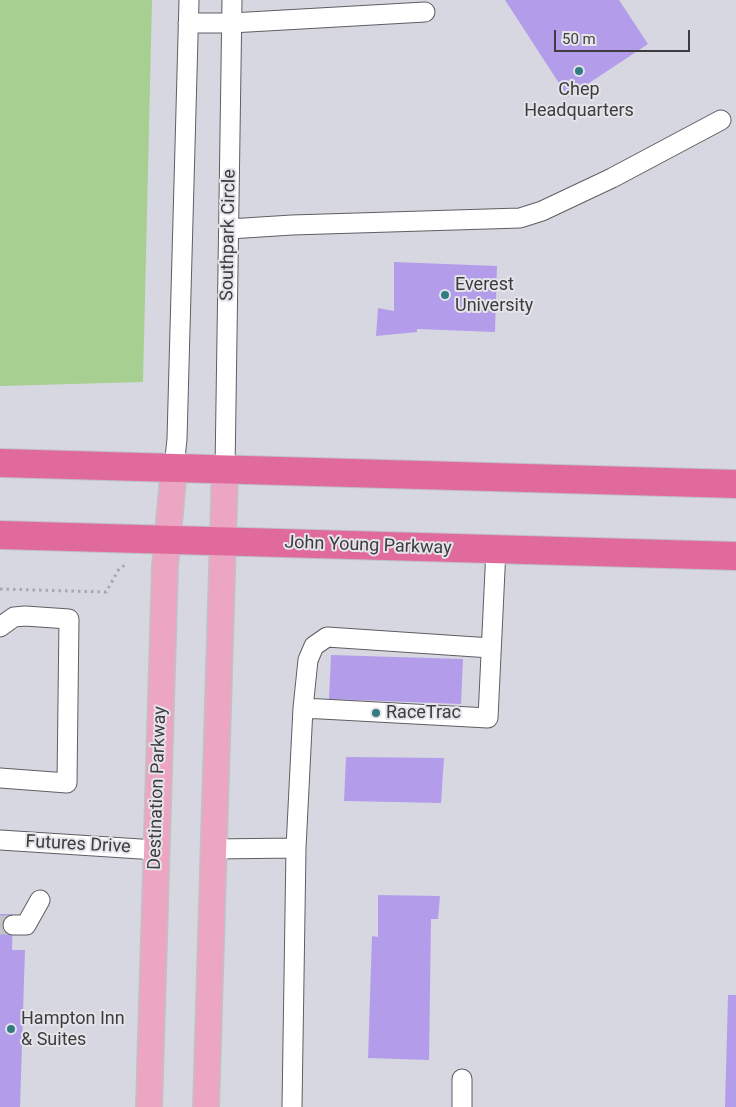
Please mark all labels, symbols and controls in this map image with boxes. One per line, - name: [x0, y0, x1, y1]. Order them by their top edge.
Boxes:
- scale bar: [556, 20, 692, 52]
- text: 50 m: [562, 30, 596, 48]
- marker: Chep Headquarters: [573, 65, 585, 77]
- place label: Chep Headquarters: [524, 79, 634, 122]
- street label: Southpark Circle: [217, 169, 241, 301]
- place label: Everest University: [455, 274, 533, 316]
- marker: Everest University: [439, 289, 451, 301]
- street label: John Young Parkway: [284, 532, 452, 560]
- place label: RaceTrac: [386, 702, 461, 724]
- street label: Destination Parkway: [144, 706, 172, 870]
- marker: RaceTrac: [370, 707, 382, 719]
- street label: Futures Drive: [25, 831, 131, 859]
- place label: Hampton Inn & Suites: [21, 1008, 125, 1050]
- marker: Hampton Inn & Suites: [5, 1023, 17, 1035]

